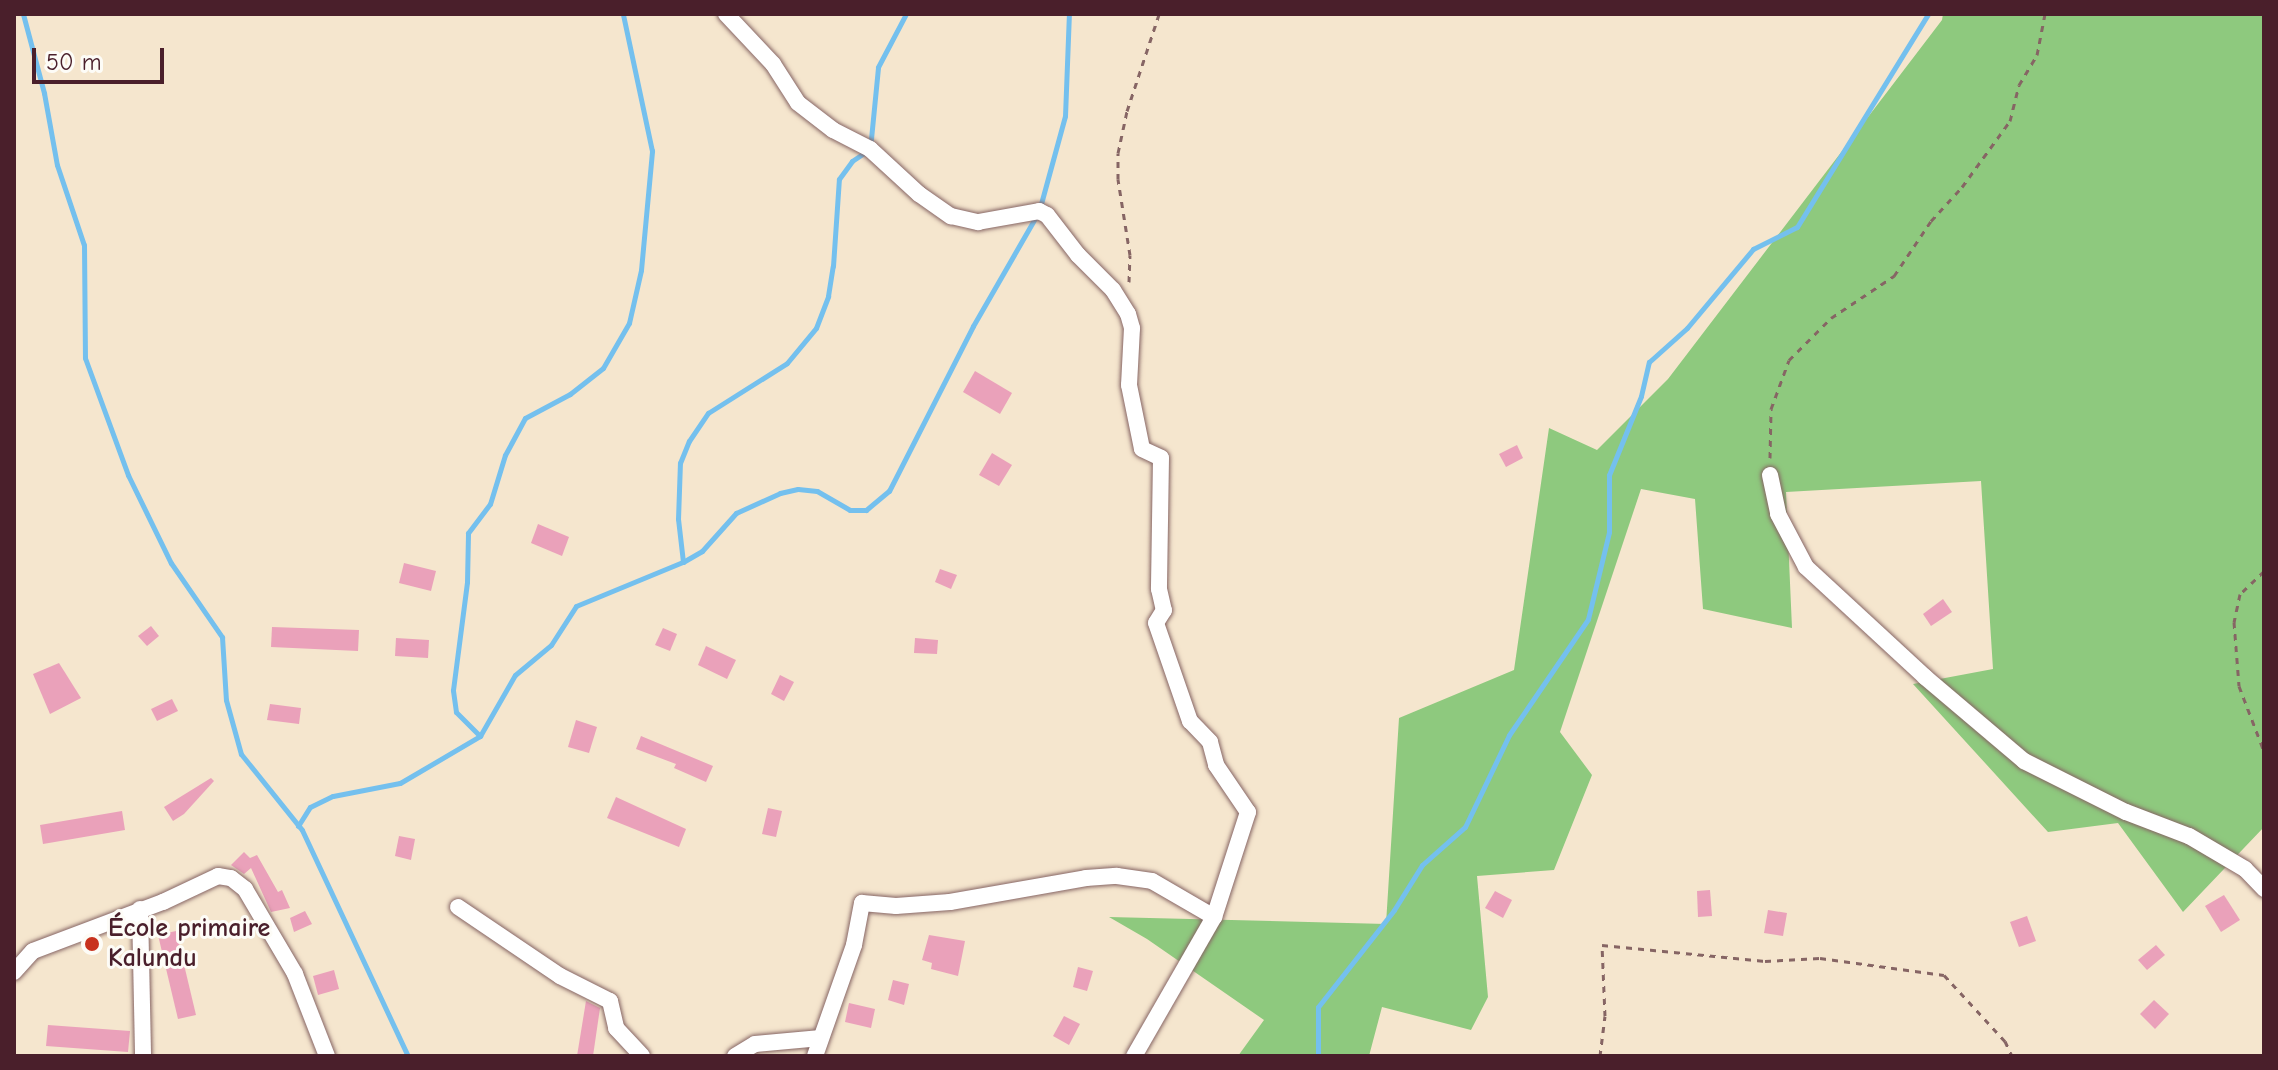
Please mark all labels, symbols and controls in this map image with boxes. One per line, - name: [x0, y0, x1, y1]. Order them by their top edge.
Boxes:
- scale bar: [36, 32, 168, 82]
- text: 50 m: [46, 48, 102, 76]
- place label: École primaire Kalundu: [108, 913, 270, 974]
- marker: École primaire Kalundu: [83, 935, 101, 953]

